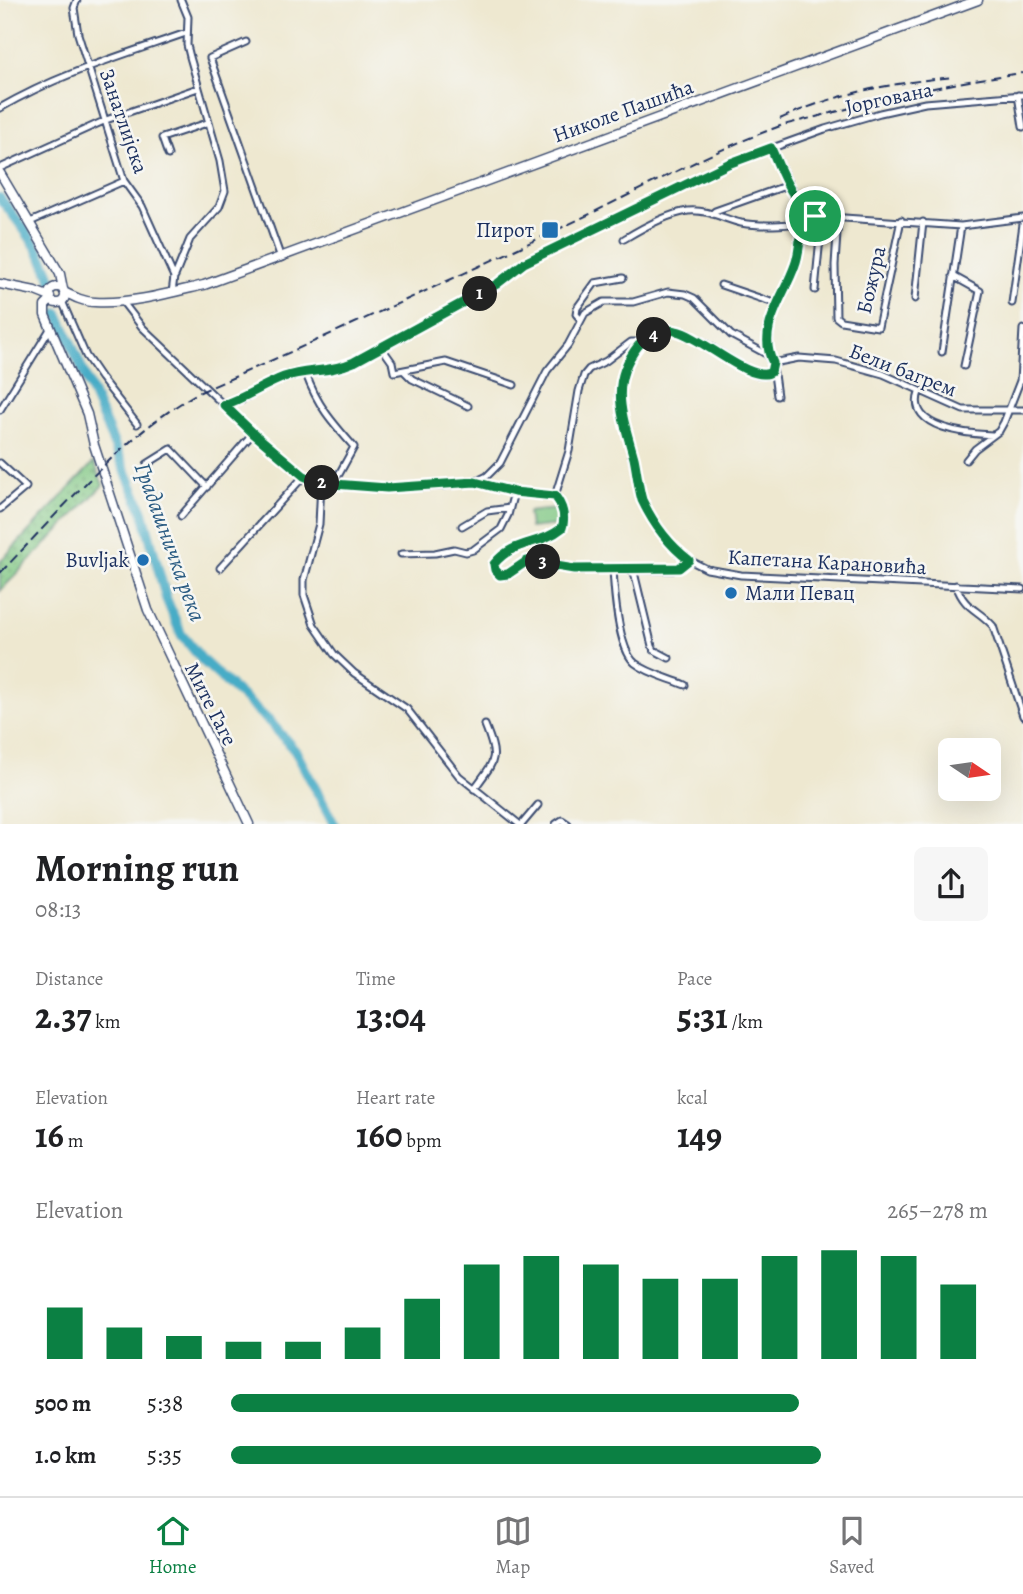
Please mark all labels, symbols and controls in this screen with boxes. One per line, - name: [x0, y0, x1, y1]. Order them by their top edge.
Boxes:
- street label: Занатлијска: [93, 65, 155, 178]
- street label: Николе Пашића: [549, 72, 698, 149]
- street label: Јоргована: [843, 75, 936, 121]
- pin: [785, 186, 845, 246]
- icon: arrive: [796, 197, 834, 235]
- place label: Пирот: [476, 216, 534, 244]
- marker: Пирот: [540, 220, 560, 240]
- street label: Божура: [850, 243, 892, 317]
- pin: 1: [462, 276, 498, 312]
- text: 1: [476, 280, 483, 306]
- pin: 4: [636, 318, 672, 352]
- text: 4: [649, 321, 658, 347]
- street label: Бели багрем: [845, 337, 961, 403]
- water label: Градашничка река: [127, 458, 213, 626]
- pin: 2: [304, 466, 340, 500]
- text: 2: [317, 469, 326, 495]
- street label: Капетана Карановића: [727, 543, 927, 581]
- pin: 3: [526, 544, 560, 580]
- place label: Buvljak: [65, 546, 130, 574]
- text: 3: [538, 548, 547, 574]
- marker: Buvljak: [135, 552, 151, 568]
- place label: Мали Певац: [745, 579, 855, 607]
- marker: Мали Певац: [723, 585, 739, 601]
- street label: Мите Гаге: [178, 658, 244, 750]
- north arrow: [938, 738, 1001, 802]
- map controls: [938, 738, 1001, 801]
- text: Morning run: [35, 842, 239, 894]
- button: share: [914, 847, 988, 921]
- text: 08:13: [35, 894, 81, 925]
- text: Distance: [35, 966, 103, 992]
- text: Time: [356, 966, 395, 992]
- text: Pace: [677, 966, 712, 992]
- text: 2.37: [35, 992, 92, 1040]
- text: 13:04: [356, 992, 426, 1040]
- text: 5:31: [677, 992, 728, 1040]
- text: km: [92, 1009, 121, 1035]
- text: /km: [728, 1009, 763, 1035]
- text: Elevation: [35, 1085, 108, 1111]
- text: Heart rate: [356, 1085, 435, 1111]
- text: kcal: [677, 1085, 707, 1111]
- text: 16: [35, 1111, 64, 1159]
- text: 160: [356, 1111, 402, 1159]
- text: 149: [677, 1111, 722, 1159]
- text: m: [64, 1128, 83, 1154]
- text: bpm: [402, 1128, 442, 1154]
- text: Elevation: [35, 1195, 123, 1226]
- text: 265–278 m: [887, 1195, 988, 1226]
- text: 500 m: [35, 1388, 91, 1419]
- text: 5:38: [147, 1388, 183, 1419]
- text: 1.0 km: [35, 1440, 96, 1471]
- text: 5:35: [147, 1440, 182, 1471]
- tab: Home: [149, 1512, 196, 1580]
- tab: Map: [494, 1512, 532, 1580]
- tab: Saved: [829, 1512, 874, 1580]

